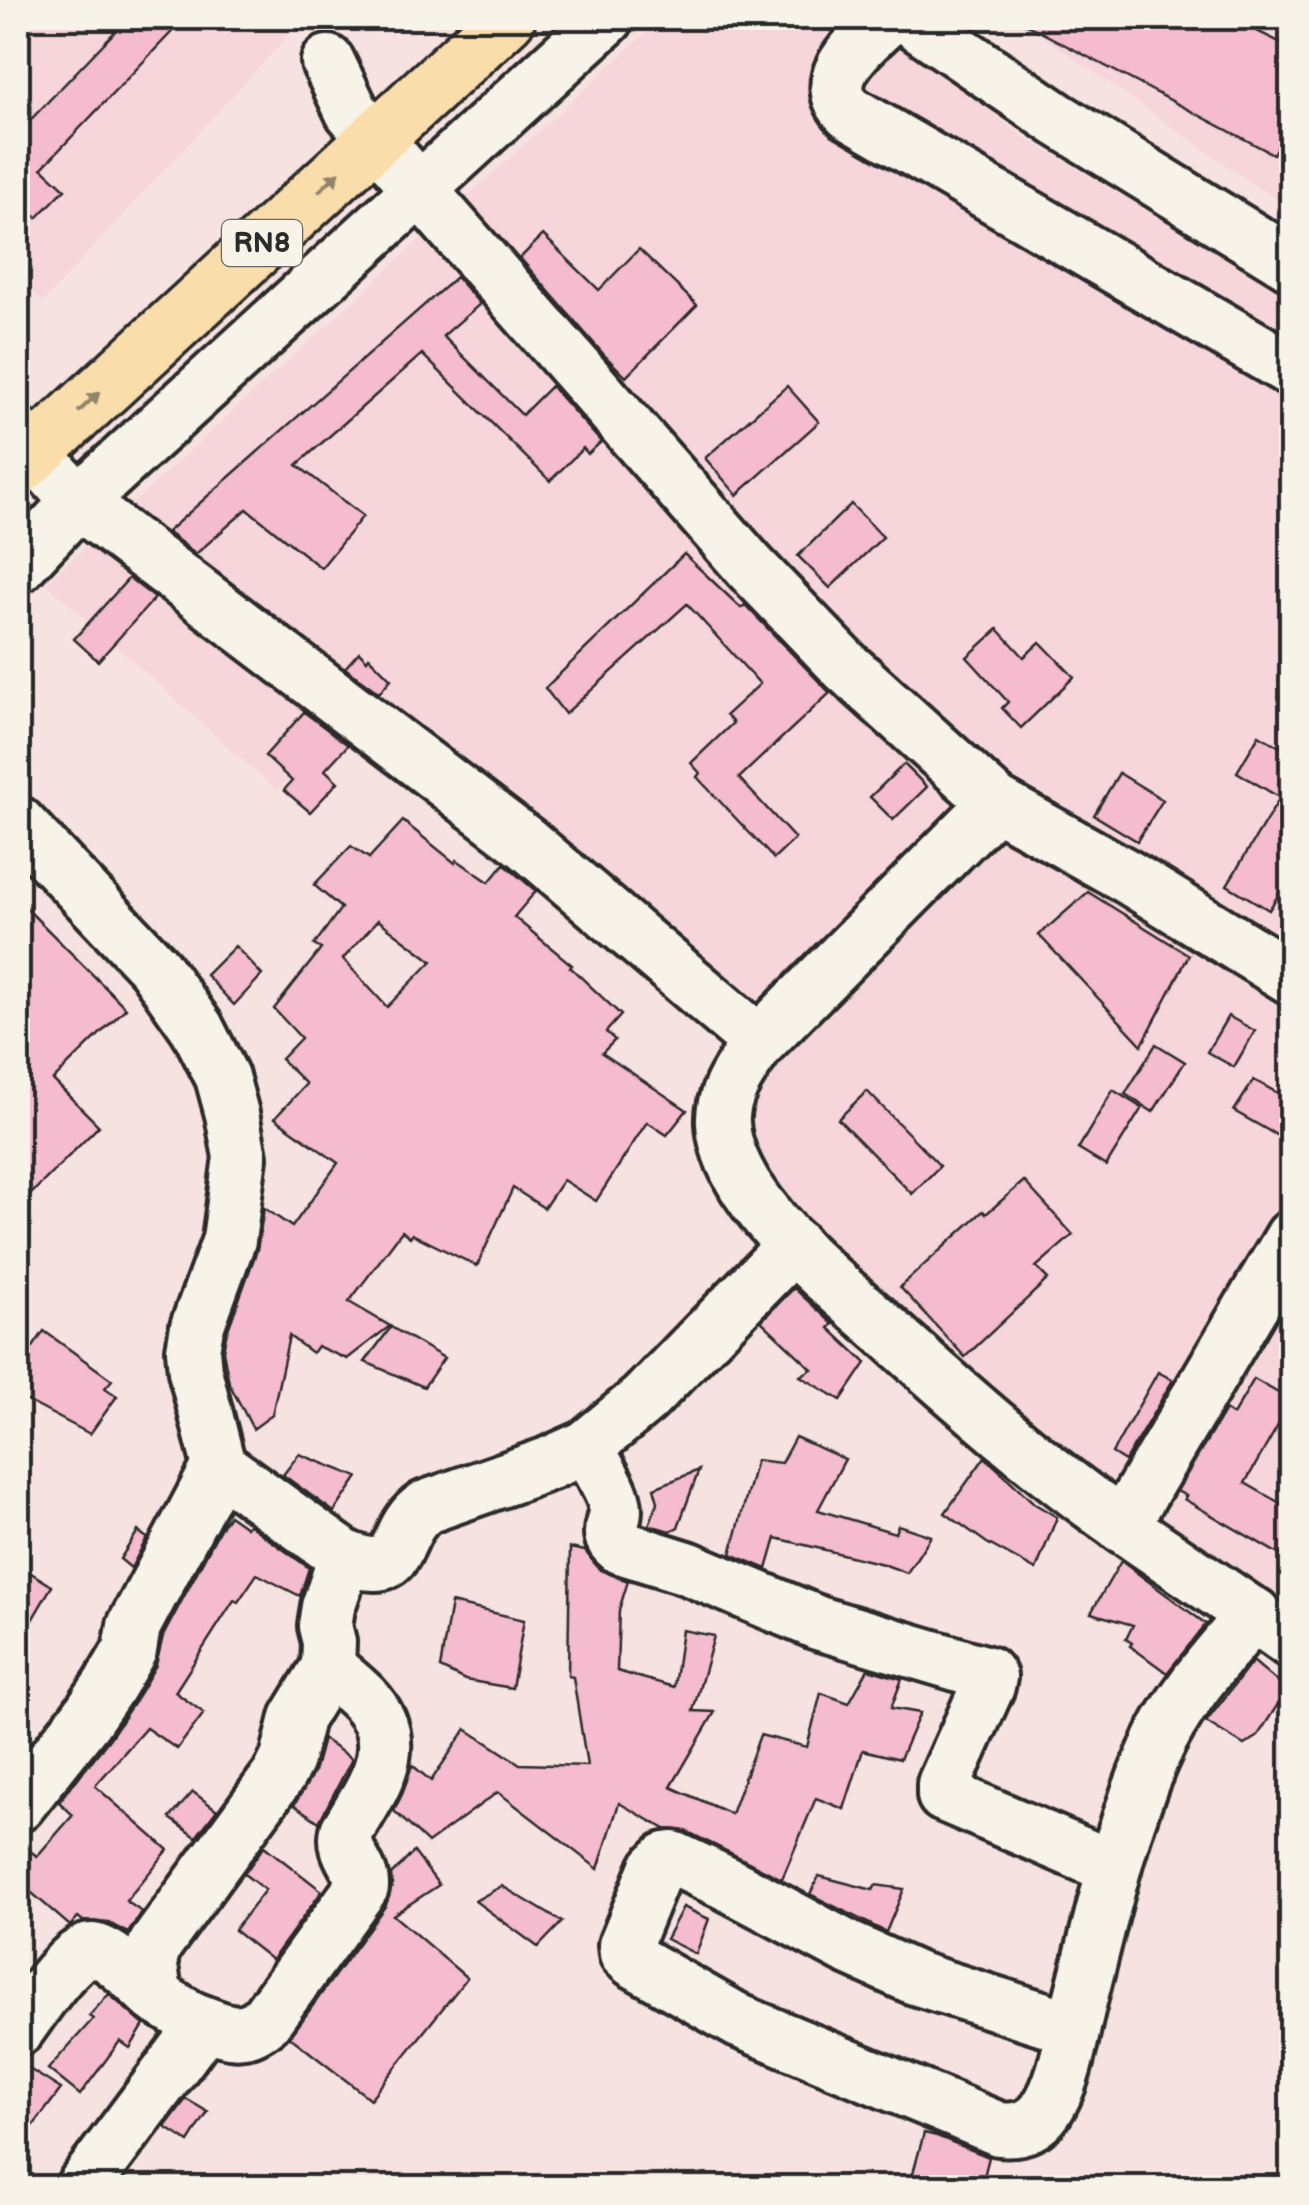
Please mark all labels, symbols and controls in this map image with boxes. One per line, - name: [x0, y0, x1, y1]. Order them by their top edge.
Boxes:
- one-way arrow: [317, 171, 341, 194]
- road number: RN8: [222, 220, 302, 266]
- one-way arrow: [76, 391, 101, 413]

